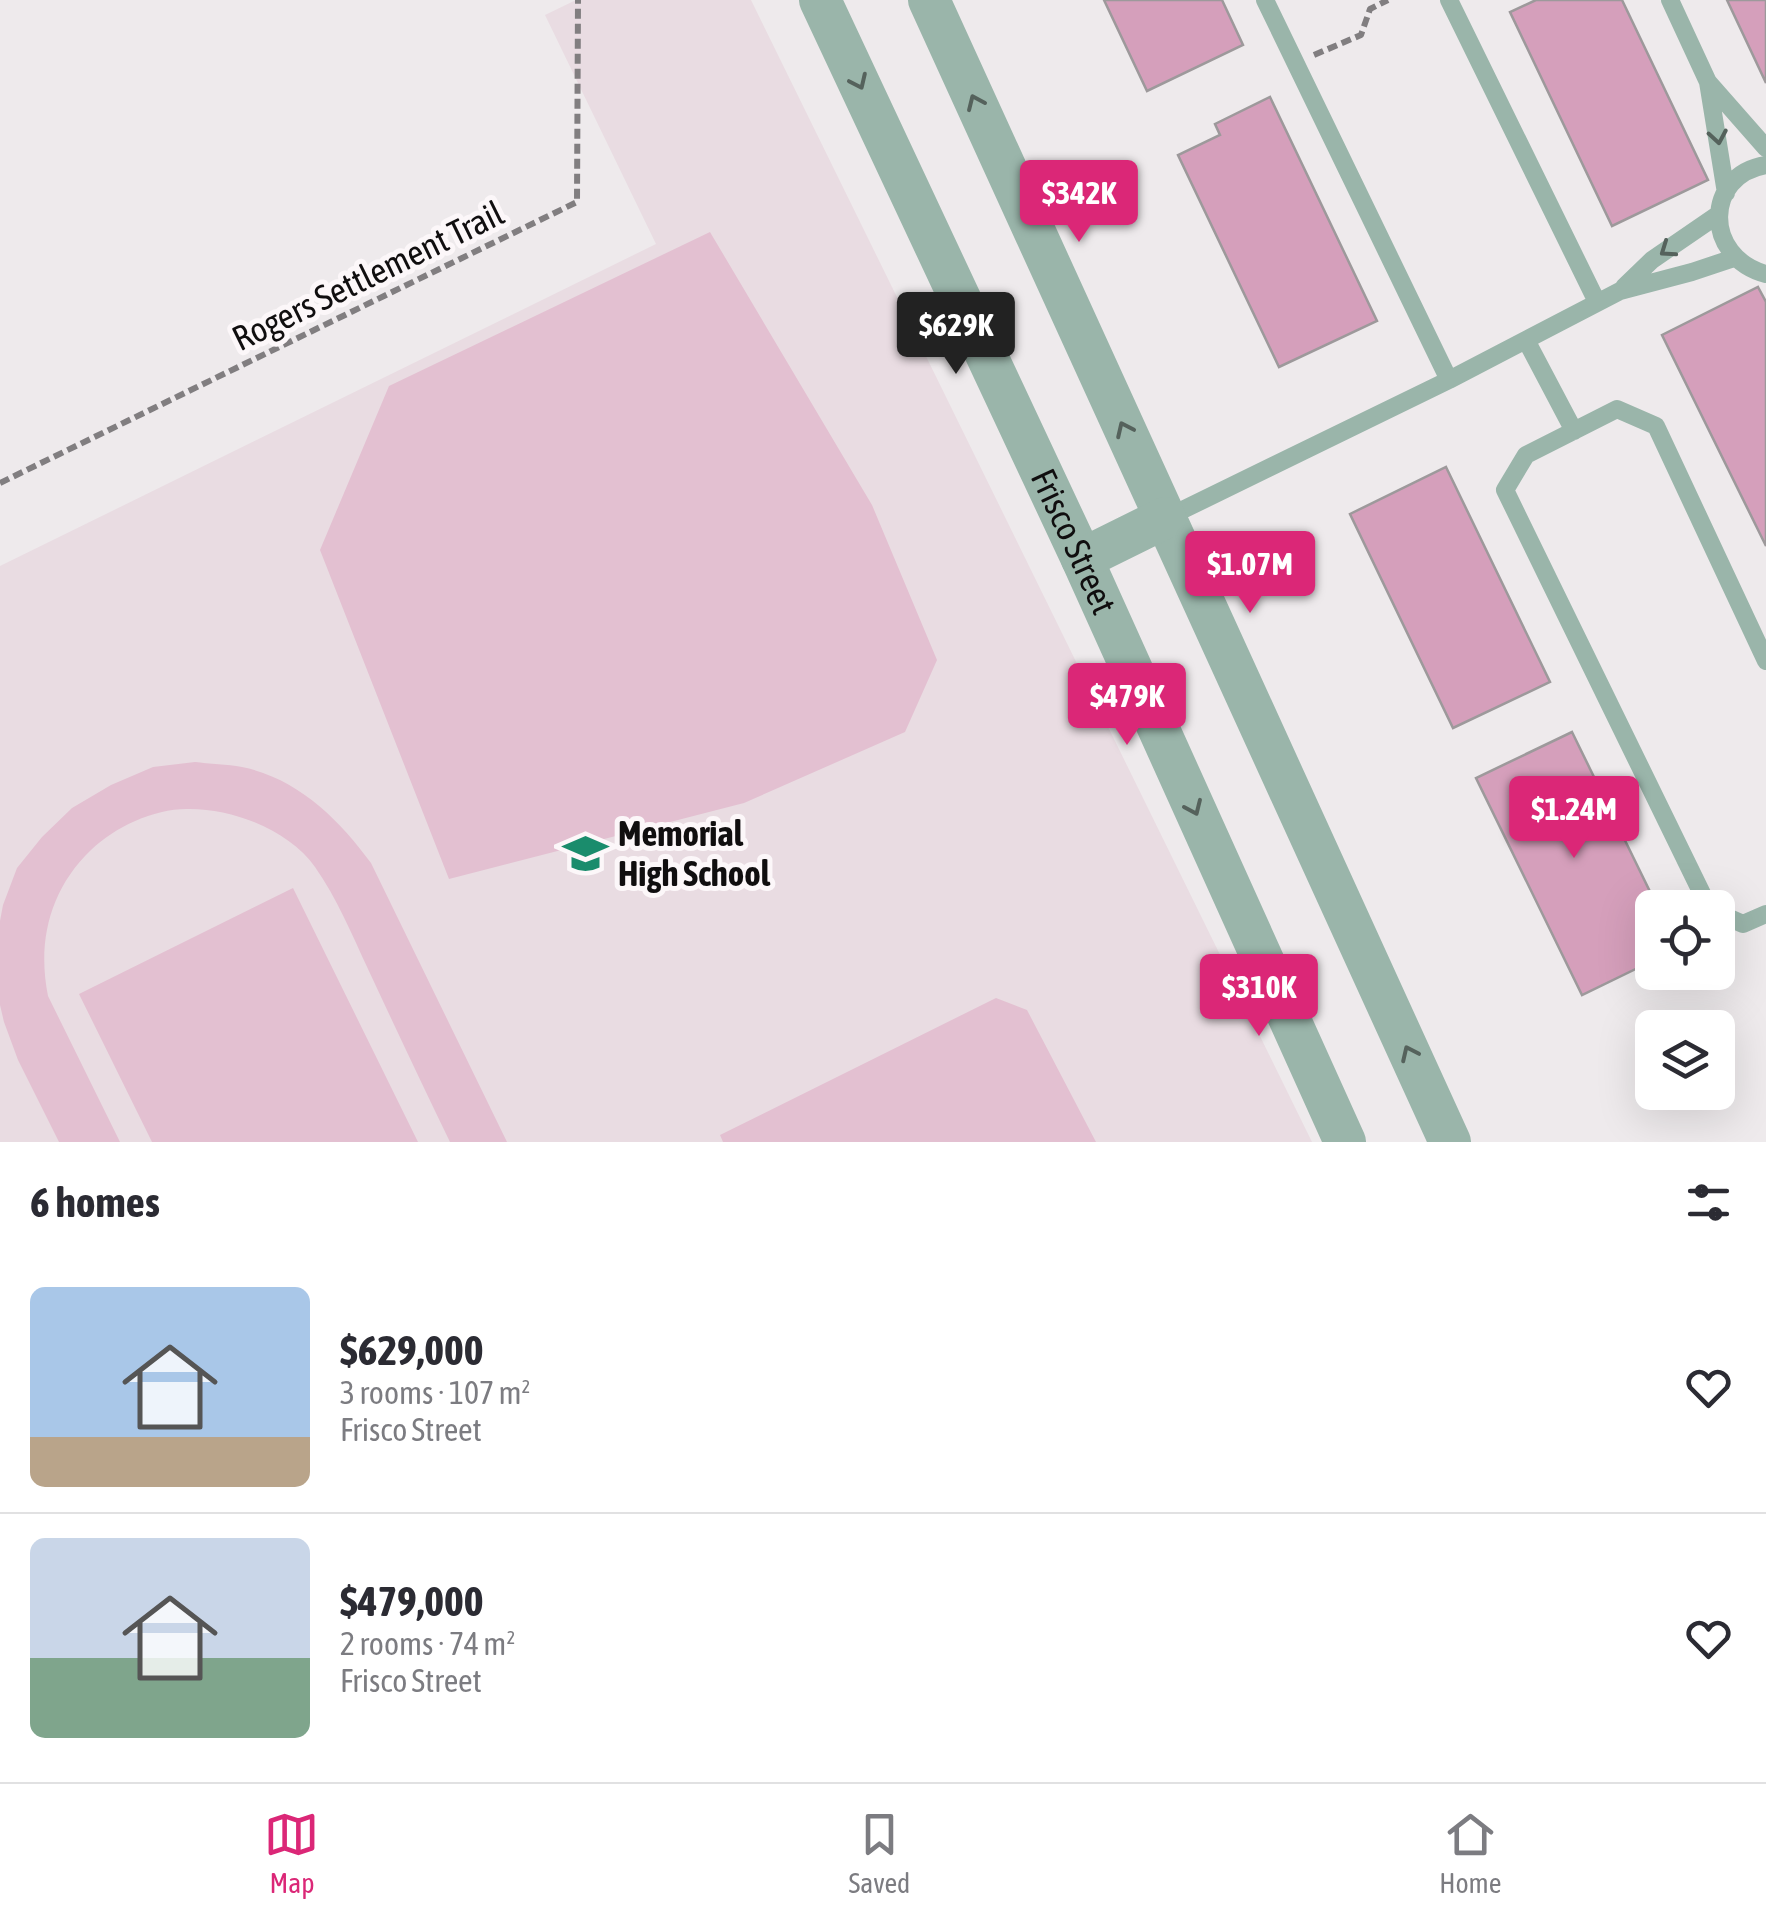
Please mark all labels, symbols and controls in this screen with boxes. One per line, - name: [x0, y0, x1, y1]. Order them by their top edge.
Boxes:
- one-way arrow: [846, 72, 866, 90]
- one-way arrow: [967, 94, 987, 112]
- one-way arrow: [1707, 129, 1728, 146]
- pin: $342K: [1009, 160, 1149, 245]
- text: $342K: [1042, 174, 1116, 211]
- street label: Rogers Settlement Trail: [225, 192, 510, 358]
- one-way arrow: [1660, 238, 1678, 256]
- pin: $629K: [886, 292, 1026, 377]
- text: $629K: [919, 306, 993, 343]
- one-way arrow: [1117, 422, 1137, 440]
- street label: Frisco Street: [1024, 462, 1125, 620]
- pin: $1.07M: [1169, 531, 1331, 616]
- text: $1.07M: [1207, 545, 1293, 582]
- pin: $479K: [1057, 663, 1197, 748]
- text: $479K: [1090, 677, 1164, 714]
- pin: $1.24M: [1493, 776, 1655, 861]
- text: $1.24M: [1531, 790, 1617, 827]
- one-way arrow: [1182, 798, 1202, 816]
- place label: Memorial High School: [618, 813, 771, 893]
- school or university icon: Memorial High School: [561, 830, 609, 878]
- map controls: [1635, 890, 1735, 1110]
- button: locate: [1635, 890, 1735, 990]
- pin: $310K: [1189, 954, 1329, 1039]
- text: $310K: [1222, 968, 1296, 1005]
- button: layers: [1635, 1010, 1735, 1110]
- one-way arrow: [1402, 1045, 1422, 1063]
- icon: filters: [1681, 1175, 1736, 1230]
- text: 6 homes: [30, 1178, 160, 1226]
- text: $629,000: [340, 1326, 484, 1374]
- icon: home: [110, 1327, 230, 1447]
- icon: heart: [1681, 1360, 1736, 1415]
- text: 3 rooms · 107 m²: [340, 1374, 530, 1411]
- text: Frisco Street: [340, 1411, 482, 1448]
- text: $479,000: [340, 1577, 484, 1625]
- icon: home: [110, 1578, 230, 1698]
- icon: heart: [1681, 1611, 1736, 1666]
- text: 2 rooms · 74 m²: [340, 1625, 515, 1662]
- text: Frisco Street: [340, 1662, 482, 1699]
- tab: Map: [264, 1807, 319, 1899]
- tab: Saved: [848, 1807, 910, 1899]
- tab: Home: [1439, 1807, 1502, 1899]

